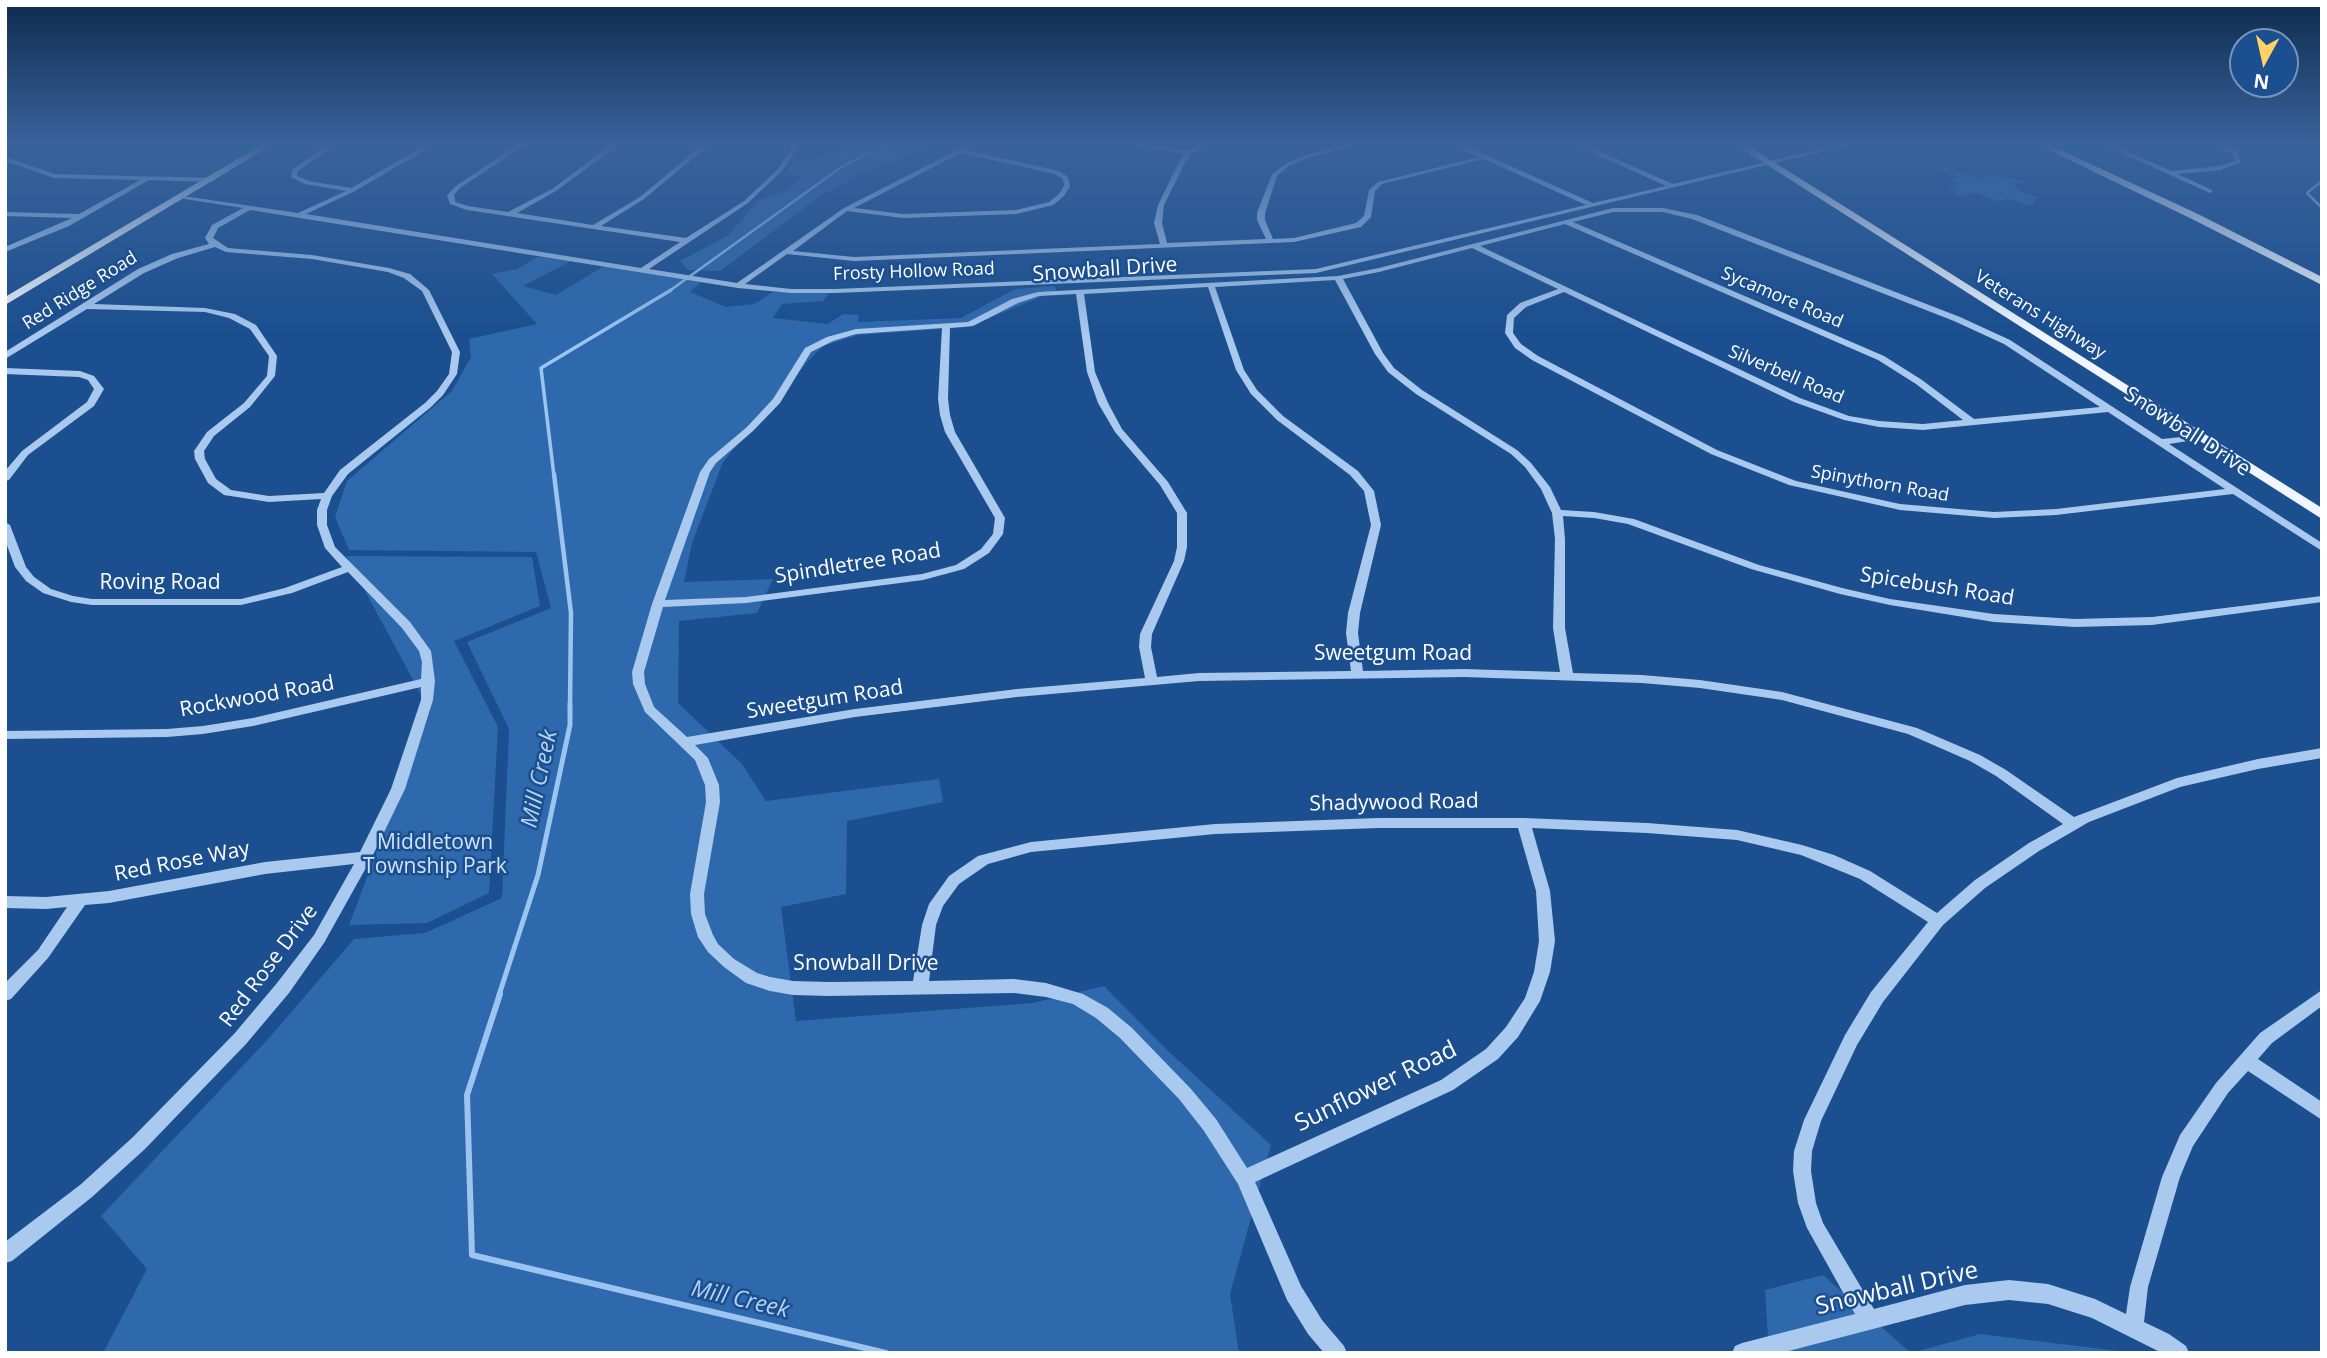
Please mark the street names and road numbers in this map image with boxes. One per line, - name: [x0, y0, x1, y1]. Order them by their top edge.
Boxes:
- street label: Red Ridge Road: [19, 247, 141, 335]
- street label: Snowball Drive: [1032, 252, 1178, 288]
- street label: Frosty Hollow Road: [833, 258, 995, 286]
- street label: Sycamore Road: [1718, 263, 1846, 333]
- street label: Veterans Highway: [1970, 266, 2110, 364]
- street label: Silverbell Road: [1725, 341, 1847, 409]
- street label: Snowball Drive: [2119, 382, 2255, 482]
- street label: Spinythorn Road: [1809, 461, 1951, 507]
- street label: Spindletree Road: [773, 538, 943, 590]
- street label: Spicebush Road: [1858, 562, 2016, 612]
- street label: Roving Road: [99, 570, 221, 596]
- street label: Sweetgum Road: [1314, 641, 1472, 667]
- street label: Rockwood Road: [178, 671, 336, 723]
- street label: Sweetgum Road: [745, 675, 905, 725]
- street label: Shadywood Road: [1309, 789, 1479, 817]
- street label: Red Rose Way: [112, 837, 252, 887]
- street label: Red Rose Drive: [215, 900, 323, 1032]
- street label: Snowball Drive: [793, 951, 939, 977]
- street label: Sunflower Road: [1290, 1035, 1462, 1139]
- street label: Snowball Drive: [1813, 1256, 1981, 1322]

